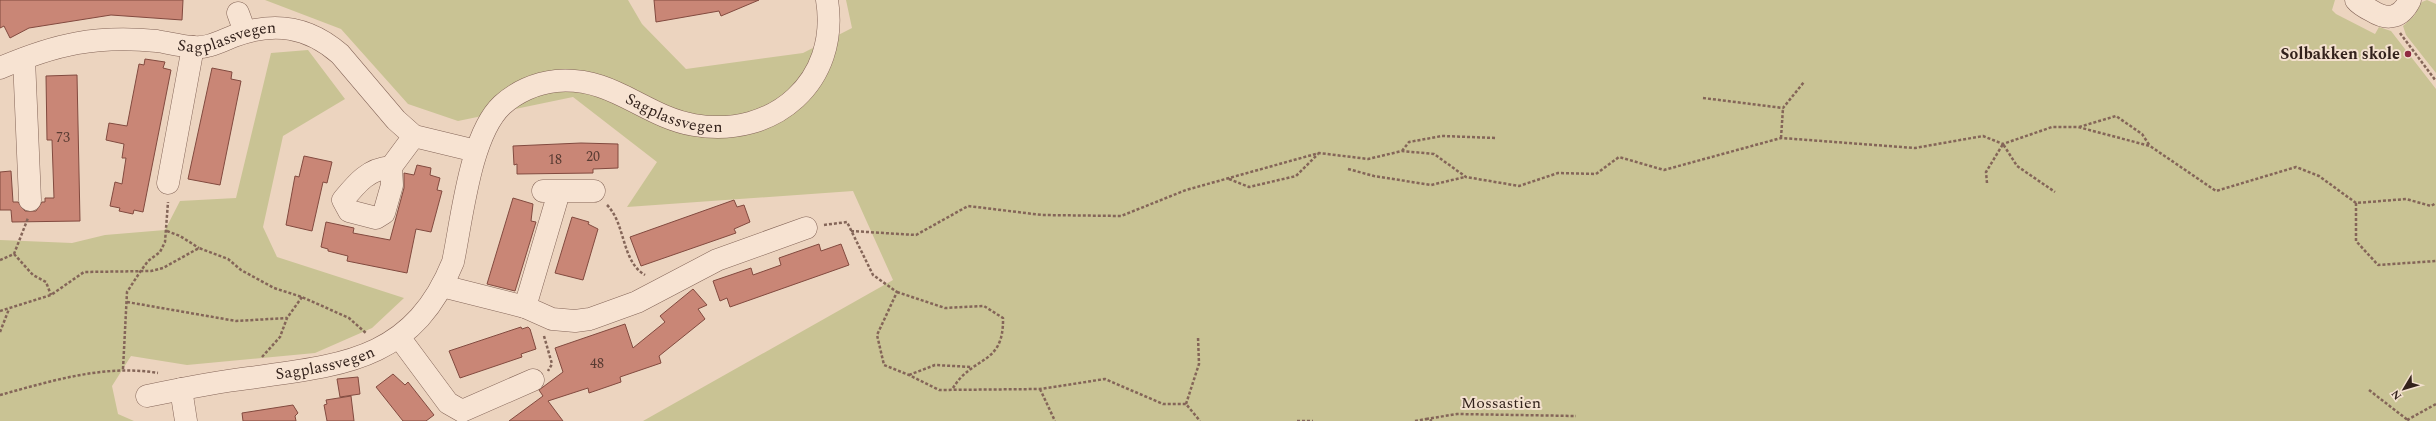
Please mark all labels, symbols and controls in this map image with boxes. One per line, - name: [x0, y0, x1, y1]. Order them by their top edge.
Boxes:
- street label: Sagplassvegen: [176, 16, 277, 59]
- place label: Solbakken skole: [2280, 42, 2400, 66]
- marker: Solbakken skole: [2403, 49, 2413, 59]
- street label: Sagplassvegen: [621, 87, 723, 139]
- house number: 73: [56, 127, 70, 148]
- house number: 20: [586, 146, 600, 167]
- house number: 18: [548, 149, 562, 170]
- street label: Sagplassvegen: [274, 340, 379, 386]
- house number: 48: [590, 353, 604, 374]
- north arrow: [2384, 369, 2424, 409]
- text: N: [2387, 386, 2406, 404]
- street label: Mossastien: [1461, 391, 1541, 415]

